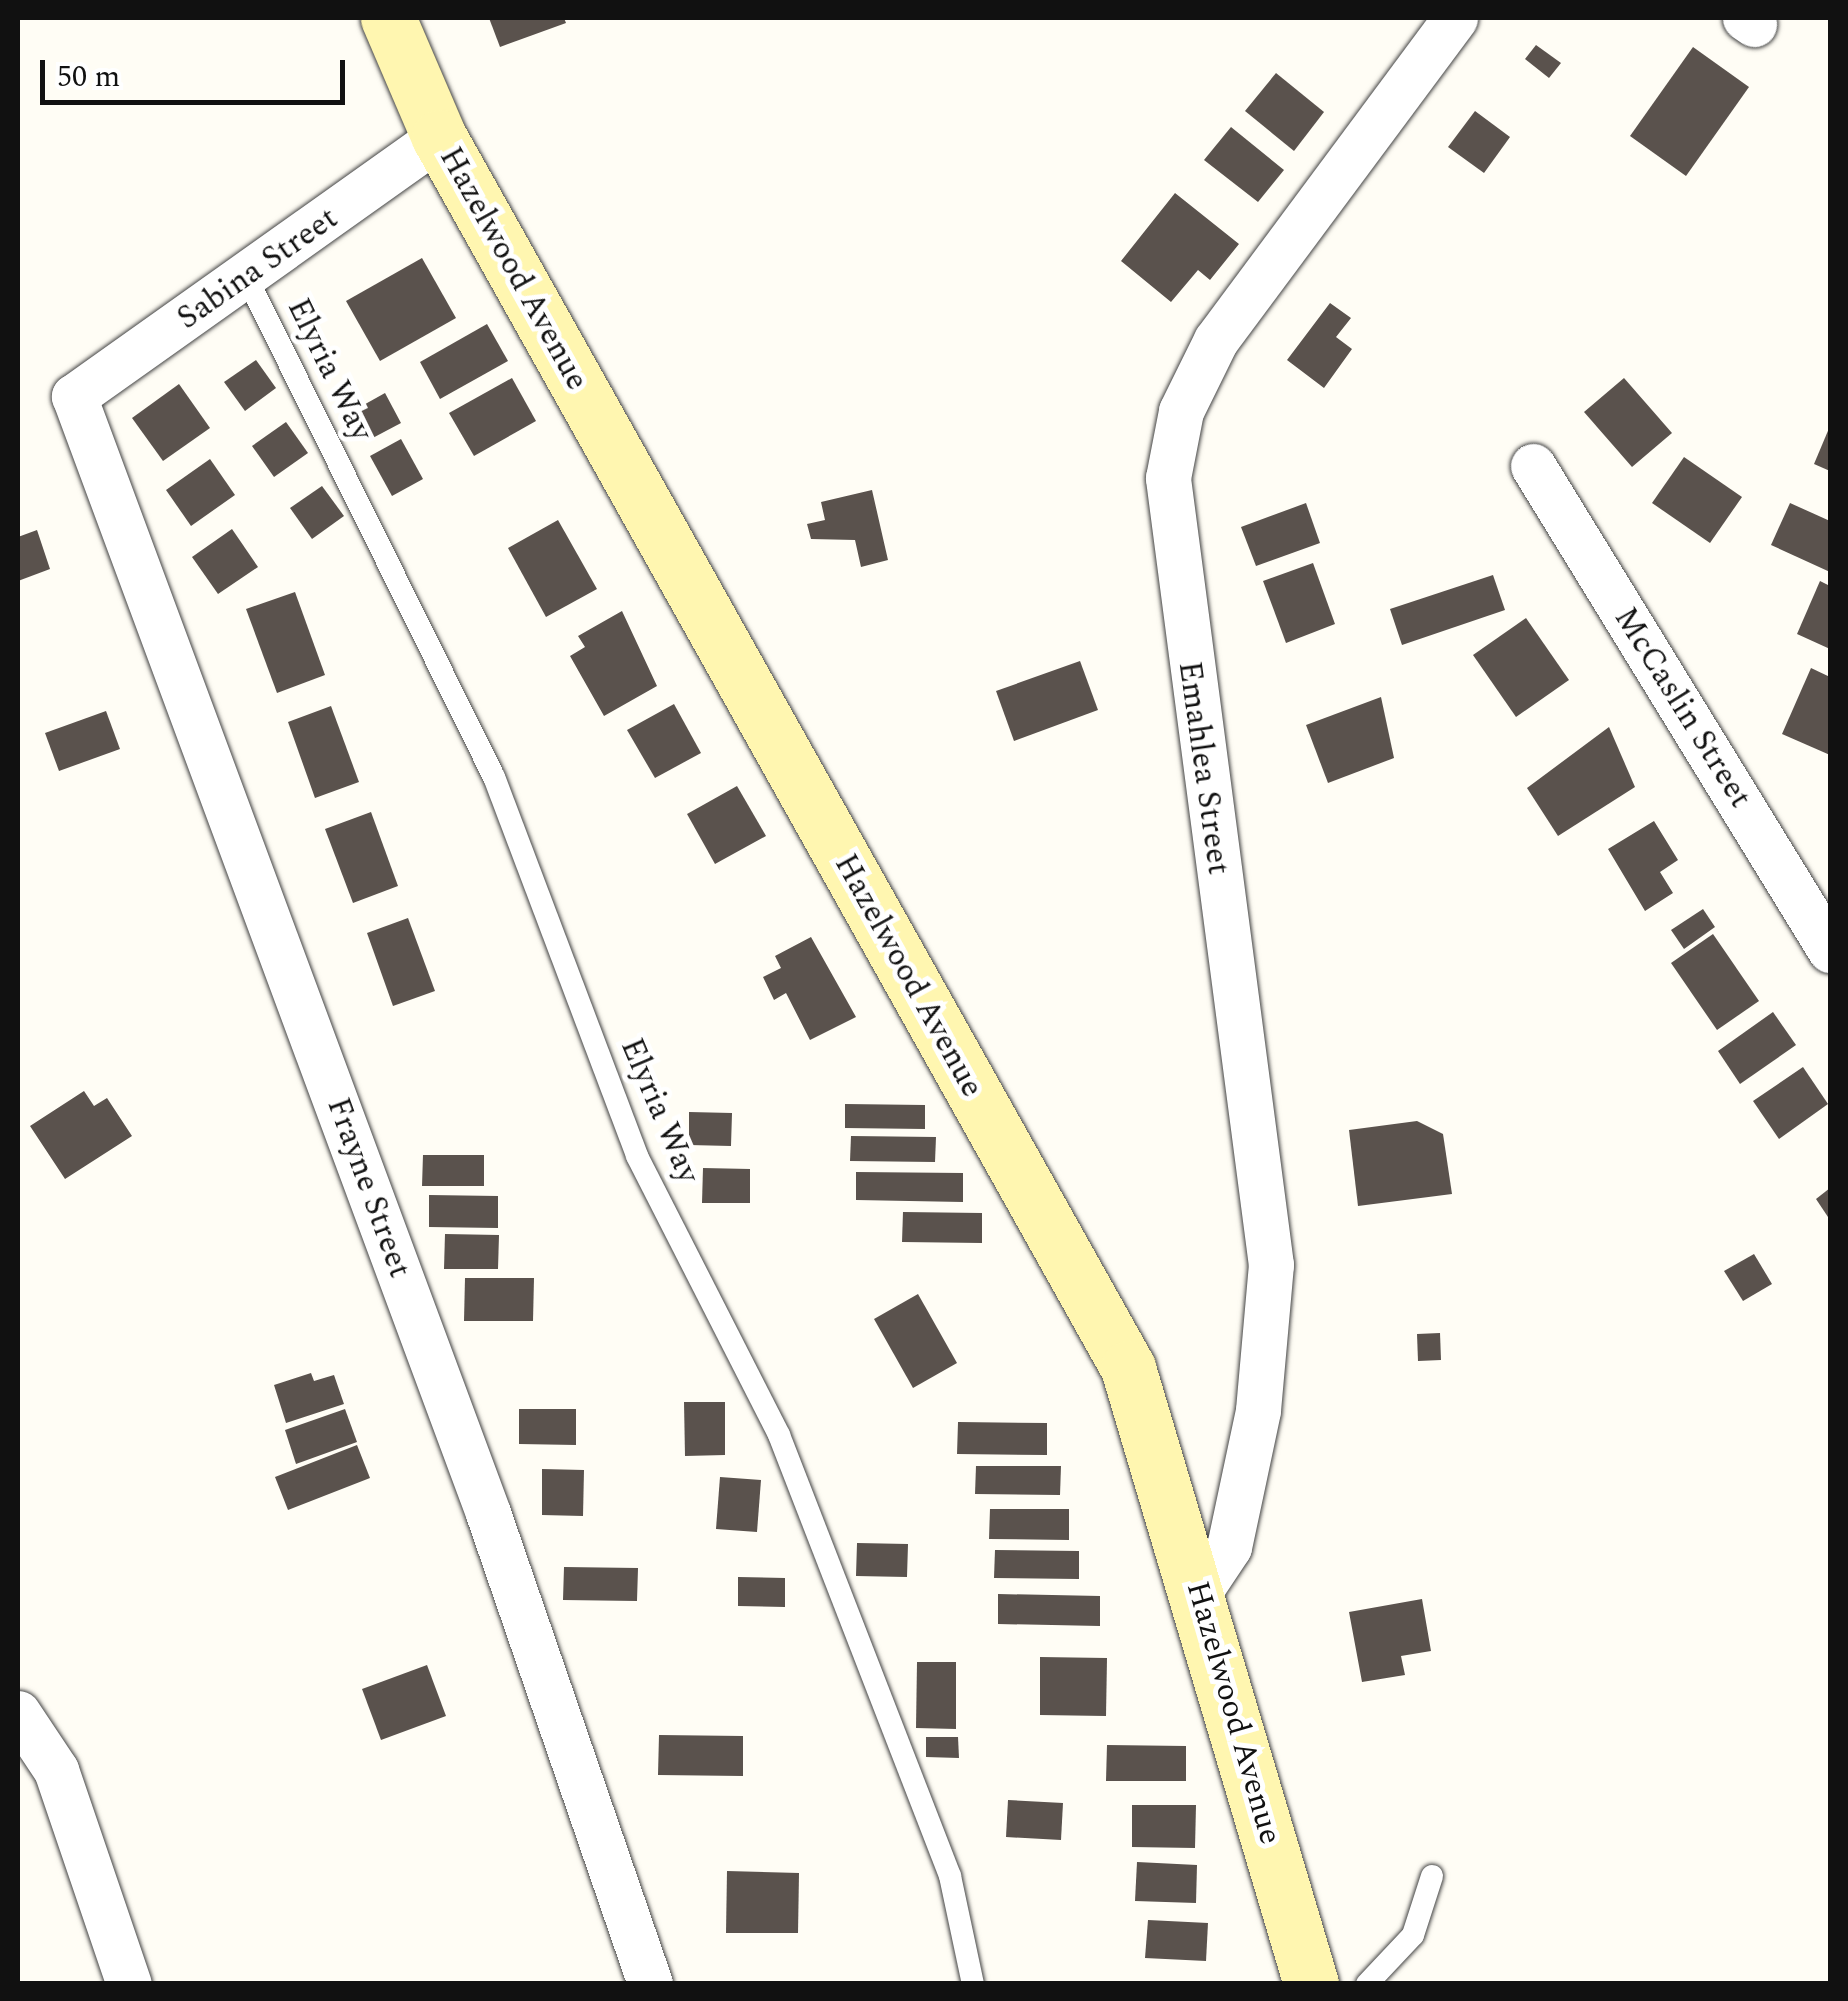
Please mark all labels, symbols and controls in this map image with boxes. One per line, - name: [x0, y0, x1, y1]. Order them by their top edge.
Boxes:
- scale bar: [45, 40, 350, 102]
- text: 50 m: [57, 54, 120, 100]
- street label: Hazelwood Avenue: [430, 141, 596, 397]
- street label: Sabina Street: [170, 200, 346, 338]
- street label: Elyria Way: [278, 293, 380, 447]
- street label: McCaslin Street: [1605, 601, 1759, 815]
- street label: Emahlea Street: [1169, 659, 1237, 877]
- street label: Hazelwood Avenue: [825, 848, 991, 1104]
- street label: Elyria Way: [611, 1033, 707, 1189]
- street label: Frayne Street: [318, 1093, 418, 1283]
- street label: Hazelwood Avenue: [1177, 1577, 1289, 1849]

